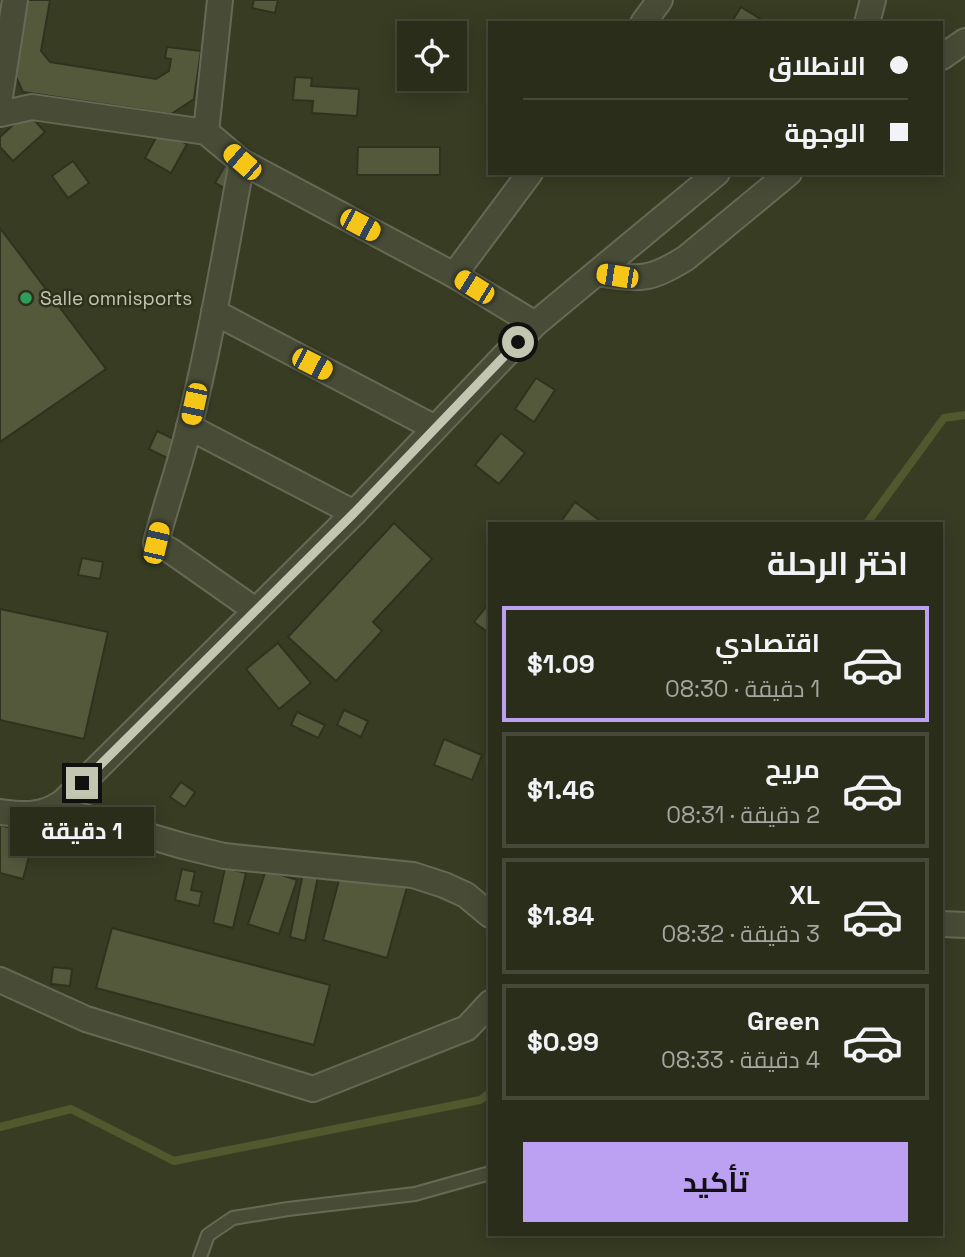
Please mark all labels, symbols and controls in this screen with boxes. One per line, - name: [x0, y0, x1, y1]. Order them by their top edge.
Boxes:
- map controls: [397, 21, 467, 91]
- button: locate: [397, 21, 467, 91]
- text: الانطلاق: [768, 49, 866, 83]
- text: الوجهة: [785, 116, 866, 150]
- car: [220, 140, 265, 184]
- car: [337, 206, 384, 244]
- car: [595, 262, 640, 290]
- car: [451, 267, 498, 307]
- place label: Salle omnisports: [40, 286, 192, 311]
- marker: Salle omnisports: [18, 290, 34, 306]
- route start: [502, 326, 534, 358]
- car: [289, 345, 336, 383]
- car: [180, 381, 209, 427]
- car: [142, 520, 171, 566]
- text: اختر الرحلة: [767, 544, 908, 584]
- text: اقتصادي: [715, 626, 820, 660]
- icon: car: [841, 633, 904, 696]
- text: $1.09: [527, 647, 595, 681]
- text: 1 دقيقة · 08:30: [665, 674, 820, 704]
- text: مريح: [765, 752, 820, 786]
- icon: car: [841, 759, 904, 822]
- route end: [66, 767, 98, 799]
- text: $1.46: [527, 773, 595, 807]
- text: 2 دقيقة · 08:31: [666, 800, 820, 830]
- callout: 1 دقيقة: [10, 808, 154, 856]
- text: 1 دقيقة: [41, 816, 123, 846]
- text: XL: [789, 878, 820, 912]
- icon: car: [841, 885, 904, 948]
- text: $1.84: [527, 899, 594, 933]
- text: 3 دقيقة · 08:32: [662, 919, 820, 949]
- text: Green: [747, 1004, 820, 1038]
- icon: car: [841, 1011, 904, 1074]
- text: $0.99: [527, 1025, 599, 1059]
- text: 4 دقيقة · 08:33: [661, 1045, 820, 1075]
- button: تأكيد: [523, 1142, 908, 1222]

